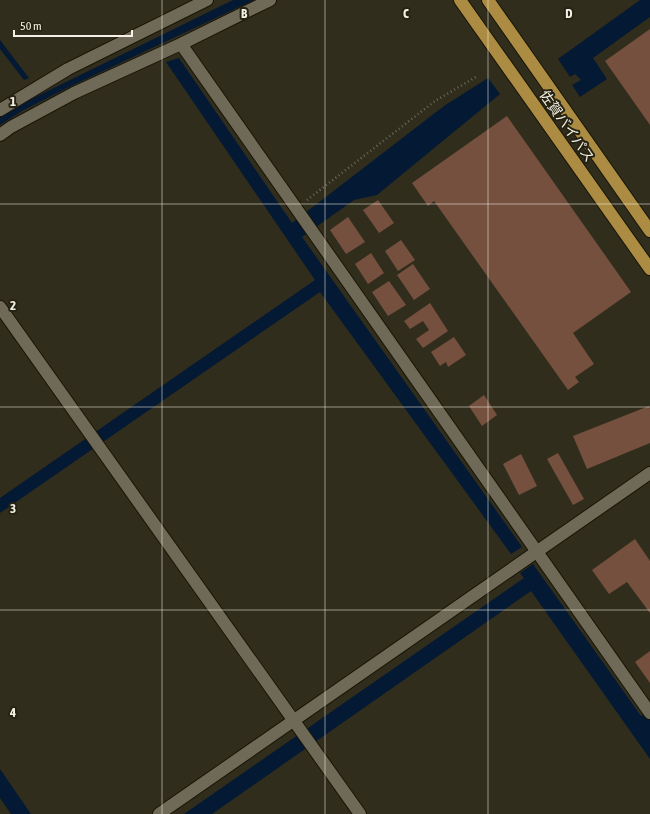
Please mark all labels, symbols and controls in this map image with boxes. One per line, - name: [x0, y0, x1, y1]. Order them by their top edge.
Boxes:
- text: B: [241, 6, 248, 21]
- text: C: [403, 6, 409, 21]
- text: D: [565, 6, 573, 21]
- scale bar: [14, 12, 132, 38]
- text: 50 m: [20, 19, 42, 33]
- street label: 佐賀バイパス: [536, 87, 598, 165]
- text: 1: [10, 94, 16, 109]
- text: 2: [10, 298, 16, 313]
- text: 3: [10, 501, 16, 516]
- text: 4: [9, 705, 16, 720]

